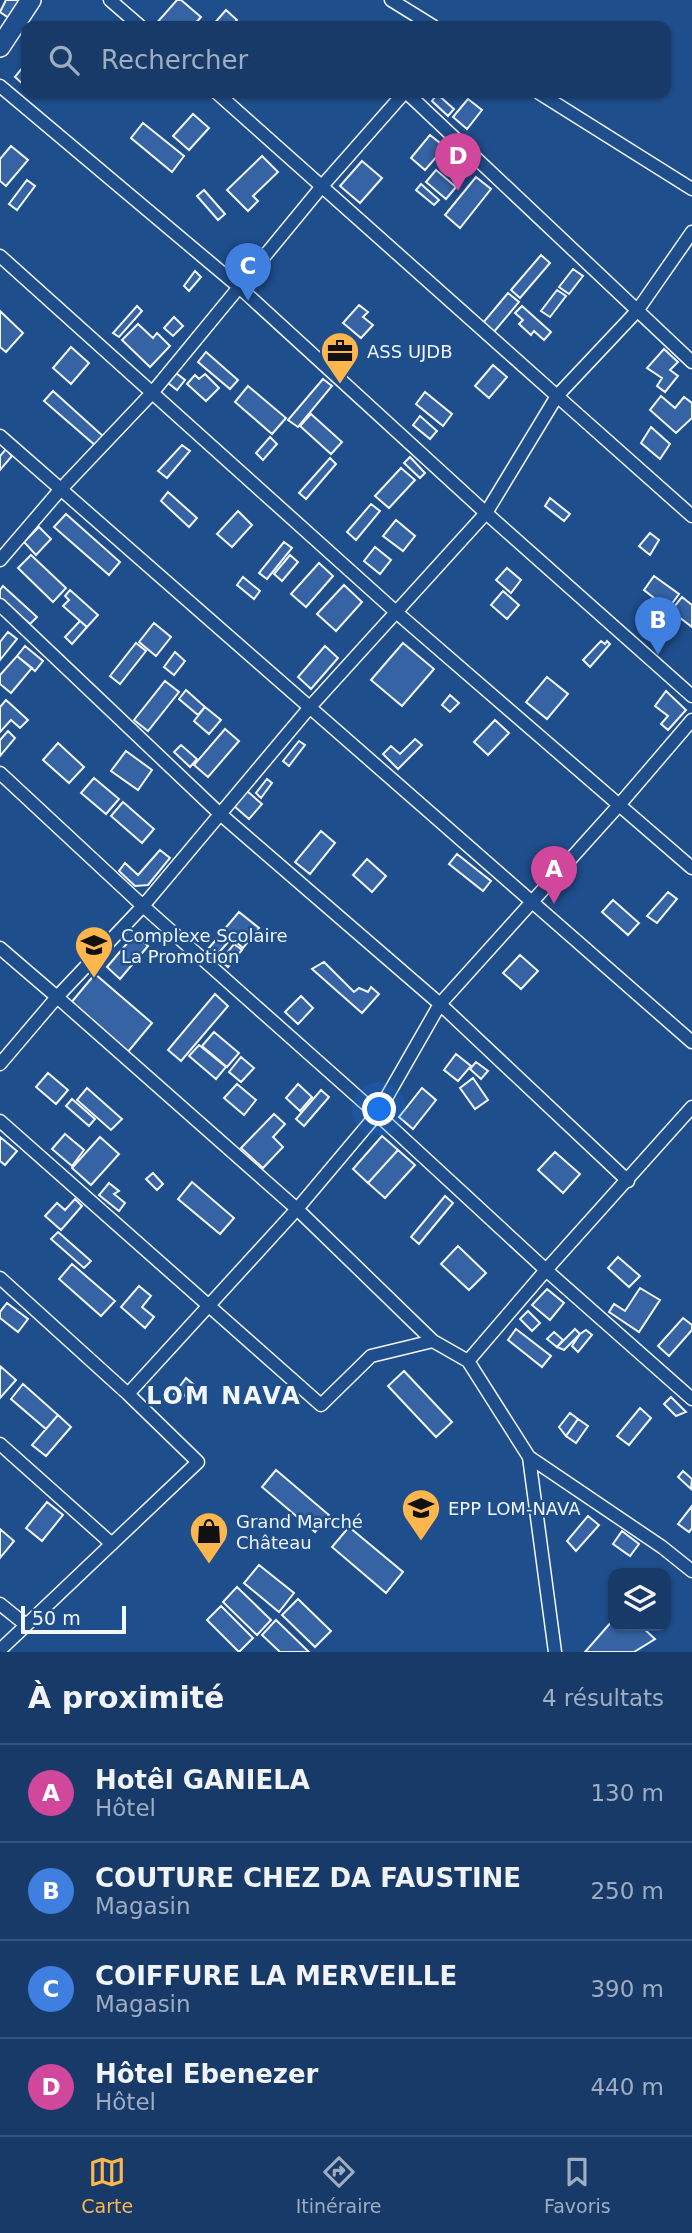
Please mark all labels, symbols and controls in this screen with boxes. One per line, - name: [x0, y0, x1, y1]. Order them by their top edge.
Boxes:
- search box: [21, 21, 671, 98]
- icon: search: [45, 41, 83, 79]
- text: Rechercher: [101, 45, 248, 75]
- pin: D: [435, 133, 481, 191]
- pin: C: [225, 243, 271, 301]
- office icon: ASS UJDB: [319, 330, 361, 385]
- place label: ASS UJDB: [367, 341, 453, 362]
- pin: B: [635, 597, 681, 655]
- pin: A: [531, 846, 577, 904]
- school or university icon: Complexe Scolaire La Promotion: [73, 924, 115, 979]
- place label: Complexe Scolaire La Promotion: [121, 925, 288, 967]
- your location: [362, 1092, 396, 1126]
- district label: LOM NAVA: [146, 1382, 302, 1410]
- school or university icon: EPP LOM-NAVA: [400, 1487, 442, 1542]
- place label: EPP LOM-NAVA: [448, 1498, 581, 1519]
- shop icon: Grand Marché Château: [188, 1510, 230, 1565]
- place label: Grand Marché Château: [236, 1511, 363, 1553]
- map controls: [608, 1568, 671, 1631]
- button: layers: [608, 1568, 671, 1631]
- scale bar: [21, 1603, 126, 1635]
- text: 50 m: [32, 1607, 81, 1629]
- text: À proximité: [28, 1680, 224, 1715]
- text: 4 résultats: [542, 1685, 664, 1711]
- text: Hotêl GANIELA: [95, 1765, 310, 1795]
- text: A: [42, 1780, 60, 1806]
- text: 130 m: [590, 1780, 664, 1806]
- text: Hôtel: [95, 1795, 156, 1821]
- text: COUTURE CHEZ DA FAUSTINE: [95, 1863, 521, 1893]
- text: B: [42, 1878, 60, 1904]
- text: 250 m: [590, 1878, 664, 1904]
- text: Magasin: [95, 1893, 191, 1919]
- text: COIFFURE LA MERVEILLE: [95, 1961, 457, 1991]
- text: C: [43, 1976, 59, 2002]
- text: 390 m: [590, 1976, 664, 2002]
- text: Magasin: [95, 1991, 191, 2017]
- text: Hôtel Ebenezer: [95, 2059, 318, 2089]
- text: D: [41, 2074, 61, 2100]
- text: 440 m: [590, 2074, 664, 2100]
- text: Hôtel: [95, 2089, 156, 2115]
- tab: Carte: [81, 2153, 133, 2217]
- tab: Itinéraire: [296, 2153, 382, 2217]
- tab: Favoris: [544, 2153, 611, 2217]

